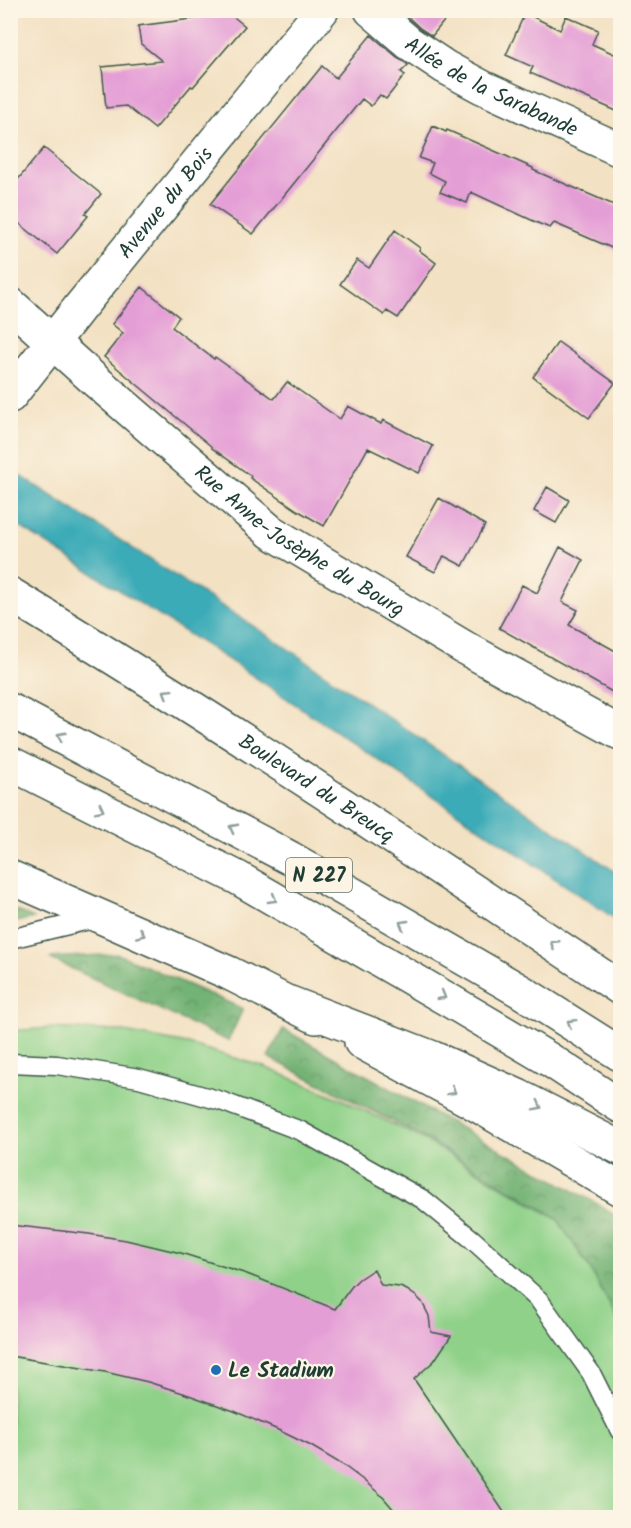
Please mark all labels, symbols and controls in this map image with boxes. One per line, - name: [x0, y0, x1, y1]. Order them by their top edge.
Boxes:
- street label: Allée de la Sarabande: [397, 29, 584, 147]
- street label: Avenue du Bois: [110, 140, 222, 267]
- street label: Rue Anne-Josèphe du Bourg: [186, 458, 410, 626]
- one-way arrow: [163, 689, 174, 700]
- street label: Boulevard du Breucq: [231, 726, 401, 852]
- one-way arrow: [57, 732, 68, 743]
- one-way arrow: [94, 801, 105, 813]
- one-way arrow: [229, 824, 240, 835]
- road number: N 227: [286, 858, 352, 892]
- one-way arrow: [267, 891, 277, 903]
- one-way arrow: [399, 919, 409, 931]
- one-way arrow: [134, 927, 145, 939]
- one-way arrow: [550, 940, 561, 951]
- one-way arrow: [436, 989, 446, 1000]
- one-way arrow: [567, 1019, 577, 1031]
- one-way arrow: [446, 1084, 456, 1095]
- one-way arrow: [531, 1099, 542, 1110]
- place label: Le Stadium: [228, 1355, 334, 1388]
- marker: Le Stadium: [209, 1363, 223, 1377]

